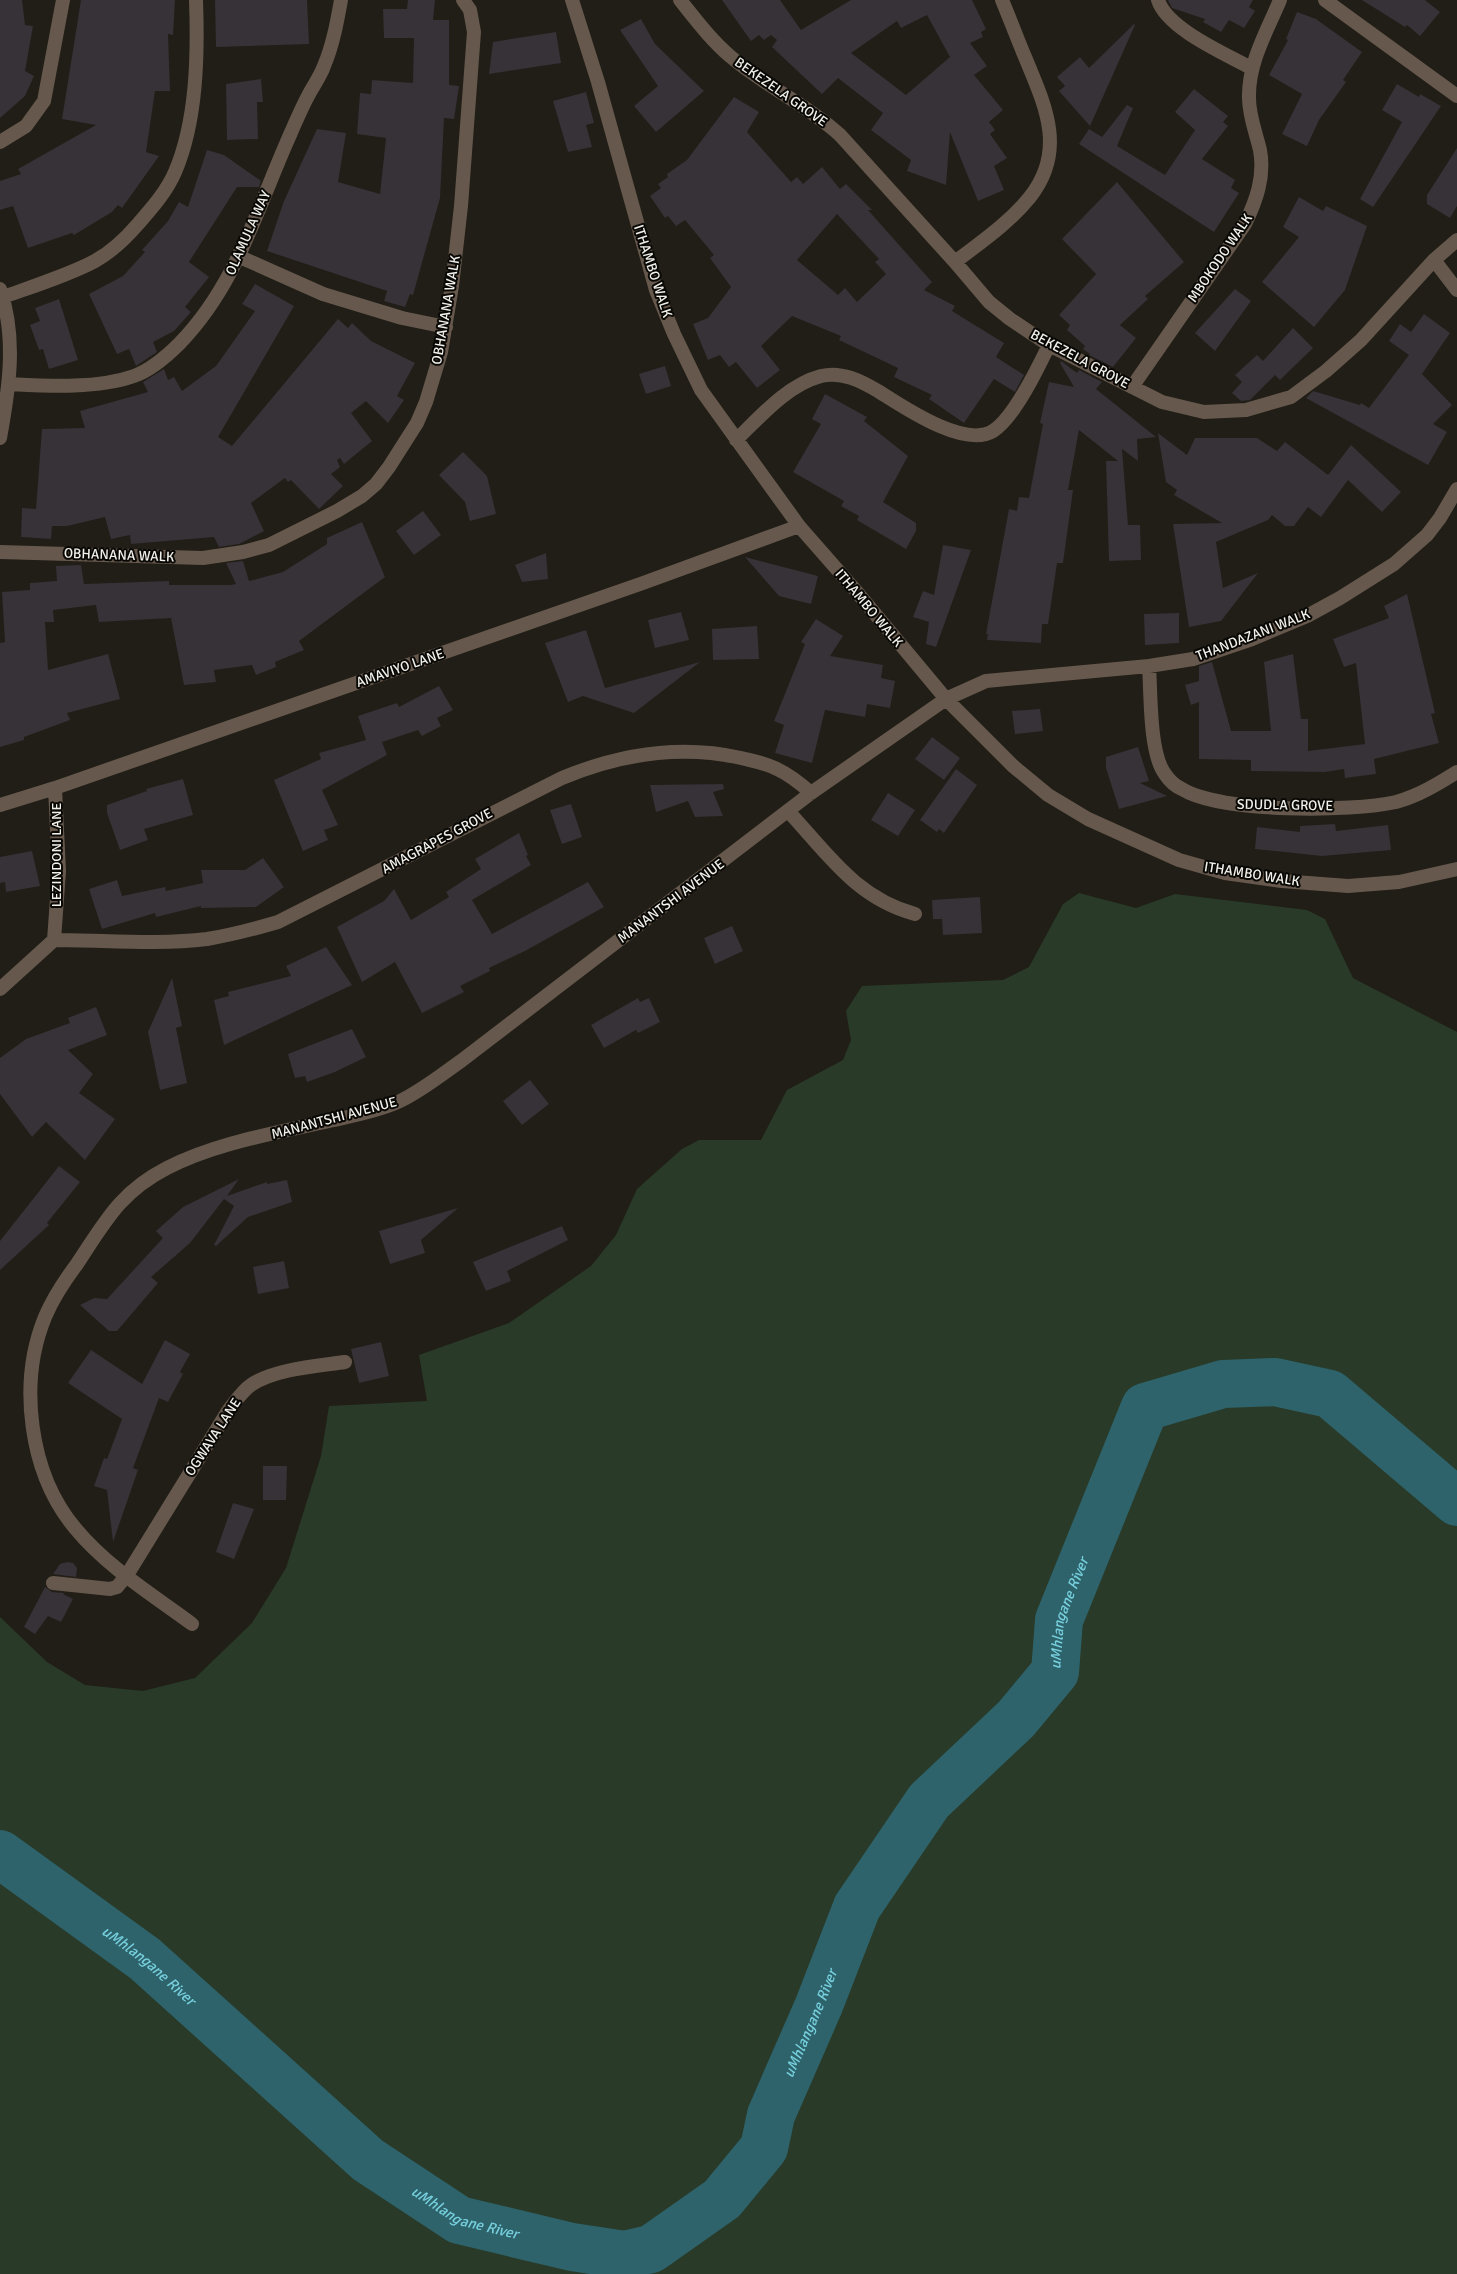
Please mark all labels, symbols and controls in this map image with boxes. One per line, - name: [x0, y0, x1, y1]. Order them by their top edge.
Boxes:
- street label: BEKEZELA GROVE: [731, 54, 831, 130]
- street label: OLAMULA WAY: [222, 188, 274, 278]
- street label: MBOKODO WALK: [1184, 210, 1256, 306]
- street label: ITHAMBO WALK: [630, 222, 676, 320]
- street label: OBHANANA WALK: [428, 253, 464, 366]
- street label: BEKEZELA GROVE: [1028, 326, 1132, 392]
- street label: OBHANANA WALK: [63, 545, 175, 565]
- street label: ITHAMBO WALK: [831, 566, 907, 651]
- street label: THANDAZANI WALK: [1194, 605, 1313, 665]
- street label: AMAVIYO LANE: [354, 645, 446, 691]
- street label: SDUDLA GROVE: [1237, 796, 1333, 814]
- street label: LEZINDONI LANE: [48, 803, 65, 907]
- street label: AMAGRAPES GROVE: [379, 805, 495, 877]
- street label: MANANTSHI AVENUE: [614, 855, 728, 947]
- street label: ITHAMBO WALK: [1203, 858, 1302, 890]
- street label: MANANTSHI AVENUE: [269, 1093, 399, 1143]
- street label: OGWAVA LANE: [181, 1395, 245, 1479]
- water label: uMhlangane River: [1046, 1553, 1093, 1670]
- water label: uMhlangane River: [98, 1922, 201, 2011]
- water label: uMhlangane River: [779, 1964, 842, 2080]
- water label: uMhlangane River: [408, 2182, 523, 2243]

